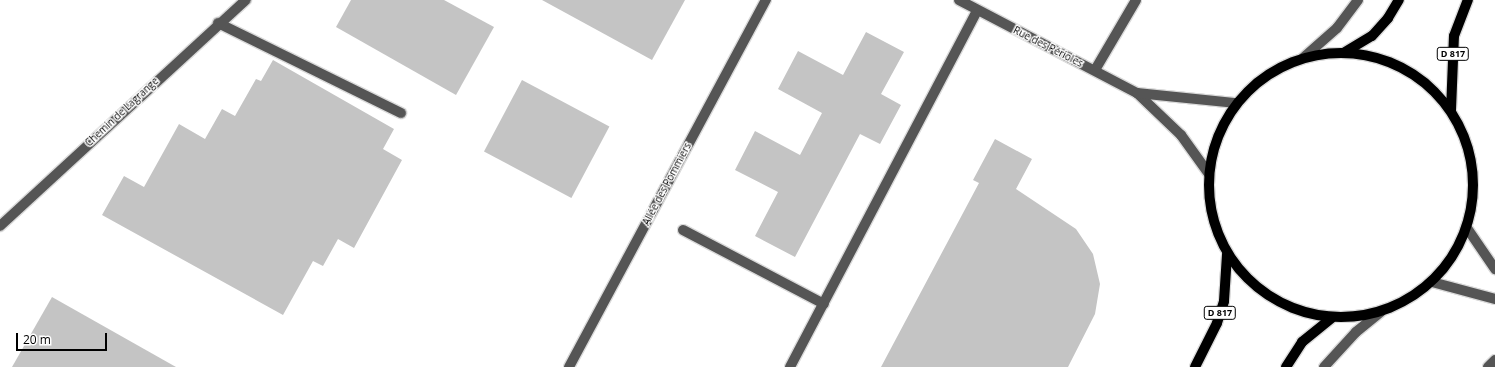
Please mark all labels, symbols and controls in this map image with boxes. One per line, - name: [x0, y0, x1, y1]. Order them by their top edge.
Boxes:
- street label: Rue des Périoles: [1011, 24, 1085, 70]
- road number: D 817: [1436, 47, 1470, 61]
- street label: Chemin de Lagrange: [83, 75, 161, 149]
- street label: Allée des Pommiers: [640, 141, 694, 227]
- road number: D 817: [1203, 306, 1237, 320]
- scale bar: [18, 325, 109, 351]
- text: 20 m: [23, 331, 51, 348]

